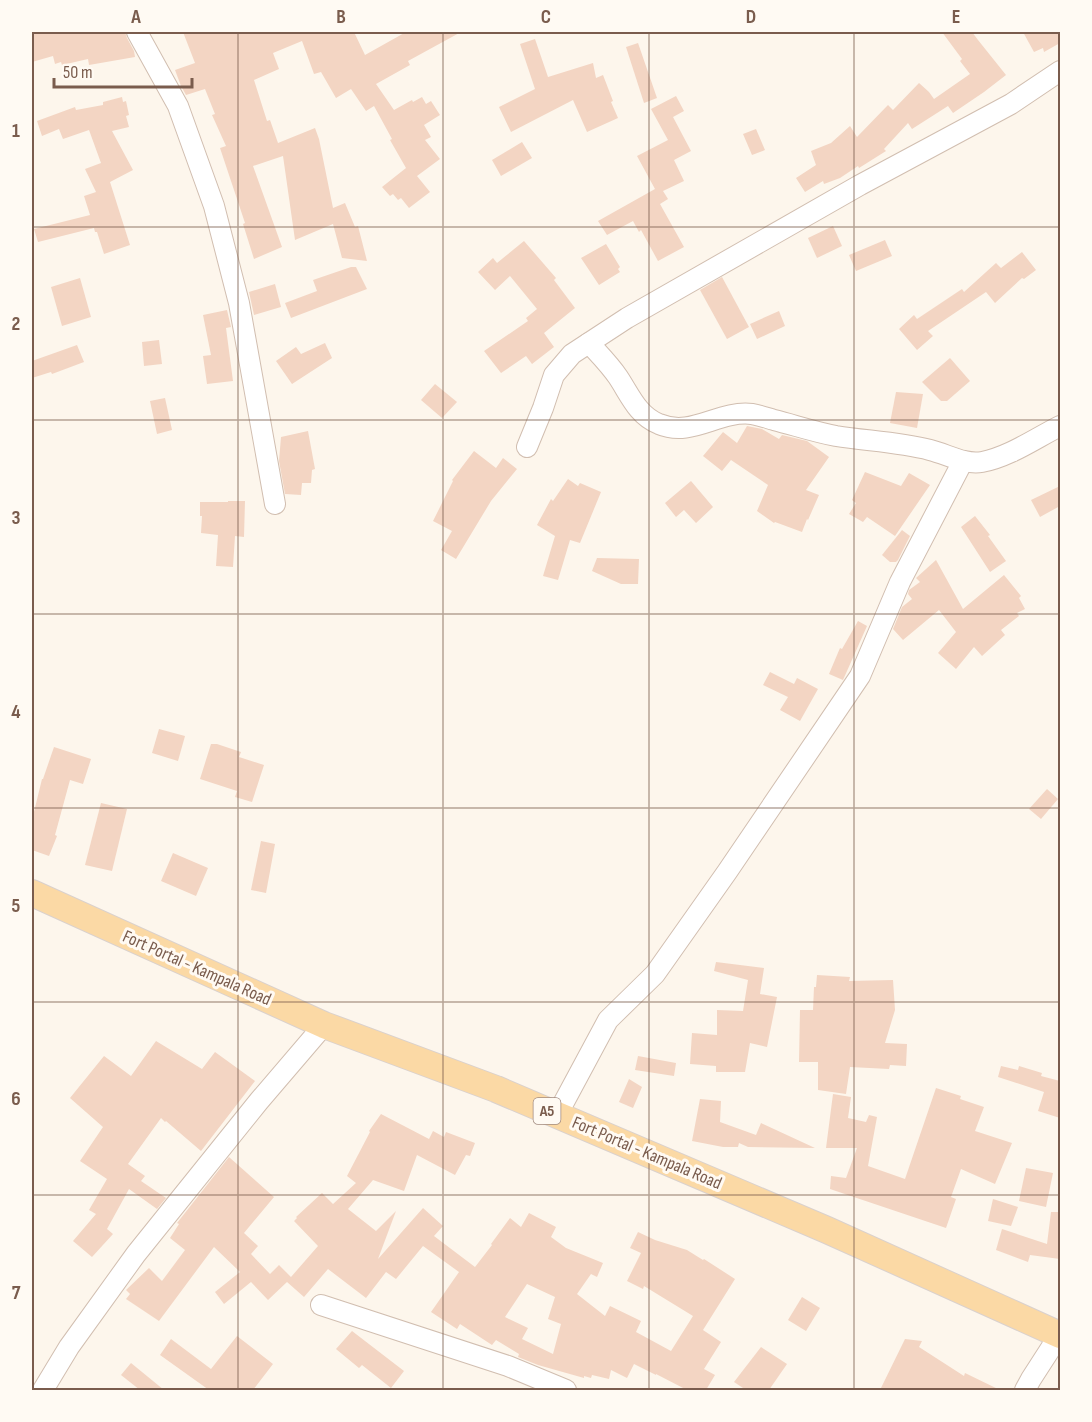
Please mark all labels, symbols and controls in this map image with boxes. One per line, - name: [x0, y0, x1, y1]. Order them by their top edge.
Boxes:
- text: A: [130, 5, 141, 29]
- text: B: [336, 5, 346, 29]
- text: C: [541, 5, 551, 29]
- text: D: [746, 5, 756, 29]
- text: E: [952, 5, 960, 29]
- scale bar: [54, 51, 192, 89]
- text: 50 m: [63, 62, 93, 83]
- text: 1: [12, 119, 20, 143]
- text: 2: [12, 312, 20, 336]
- text: 3: [12, 506, 21, 530]
- text: 4: [11, 700, 21, 724]
- text: 5: [12, 894, 21, 918]
- street label: Fort Portal - Kampala Road: [120, 926, 274, 1010]
- text: 6: [11, 1087, 21, 1111]
- road number: A5: [534, 1098, 560, 1124]
- street label: Fort Portal - Kampala Road: [569, 1112, 725, 1194]
- text: 7: [12, 1281, 21, 1305]

